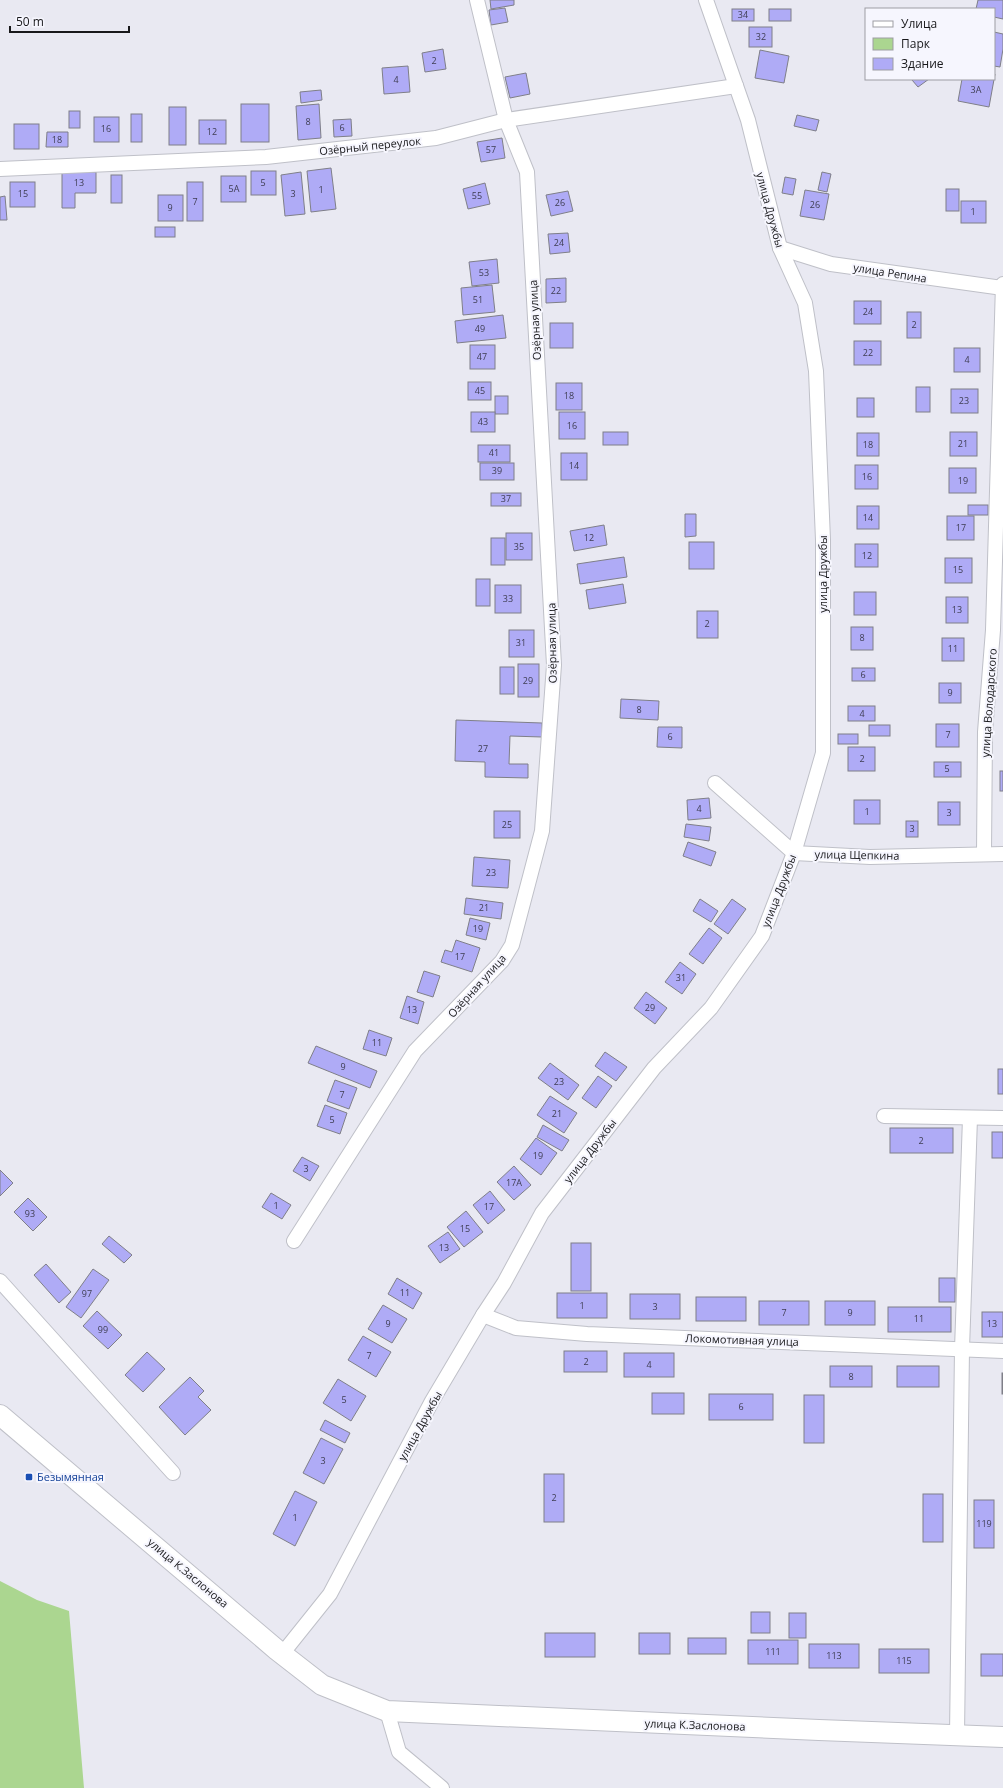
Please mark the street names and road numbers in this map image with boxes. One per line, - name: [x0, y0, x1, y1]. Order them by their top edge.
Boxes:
- street label: Озёрный переулок: [318, 133, 422, 158]
- street label: улица Дружбы: [753, 170, 788, 249]
- street label: улица Репина: [852, 259, 928, 286]
- street label: Озёрная улица: [525, 279, 544, 361]
- street label: улица Дружбы: [815, 535, 830, 613]
- street label: Озёрная улица: [543, 603, 560, 683]
- street label: улица Володарского: [977, 648, 1000, 758]
- street label: улица Щепкина: [814, 846, 900, 863]
- street label: улица Дружбы: [758, 852, 799, 930]
- street label: Озёрная улица: [444, 951, 509, 1021]
- street label: улица Дружбы: [560, 1116, 619, 1186]
- street label: Локомотивная улица: [685, 1330, 799, 1349]
- street label: улица Дружбы: [394, 1388, 445, 1463]
- street label: улица К.Заслонова: [145, 1534, 232, 1611]
- street label: улица К.Заслонова: [644, 1715, 746, 1734]

